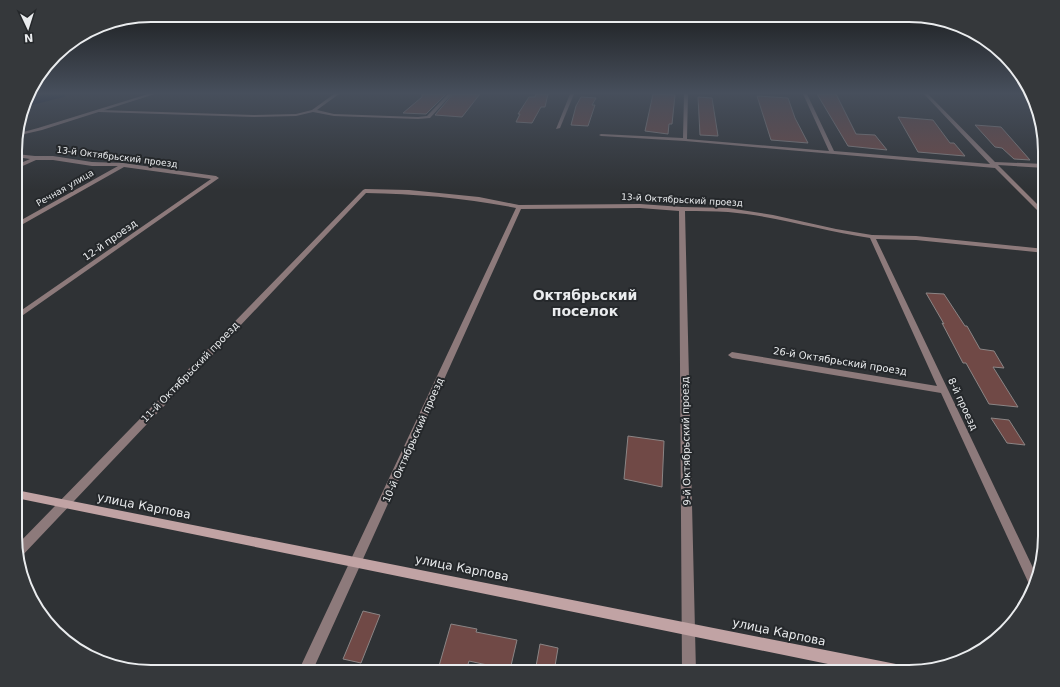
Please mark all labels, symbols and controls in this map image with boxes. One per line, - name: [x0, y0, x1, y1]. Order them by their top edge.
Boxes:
- north arrow: [8, 8, 48, 48]
- text: N: [24, 31, 34, 44]
- street label: 13-й Октябрьский проезд: [56, 145, 178, 169]
- street label: Речная улица: [35, 168, 95, 208]
- street label: 13-й Октябрьский проезд: [621, 192, 743, 208]
- street label: 12-й проезд: [81, 217, 139, 263]
- district label: Октябрьский поселок: [533, 287, 637, 319]
- street label: 11-й Октябрьский проезд: [139, 319, 241, 424]
- street label: 26-й Октябрьский проезд: [772, 345, 908, 377]
- street label: 10-й Октябрьский проезд: [380, 376, 446, 504]
- street label: 9-й Октябрьский проезд: [679, 376, 693, 506]
- street label: 8-й проезд: [946, 376, 980, 432]
- street label: улица Карпова: [96, 490, 192, 522]
- street label: улица Карпова: [414, 552, 510, 584]
- street label: улица Карпова: [731, 615, 827, 649]

